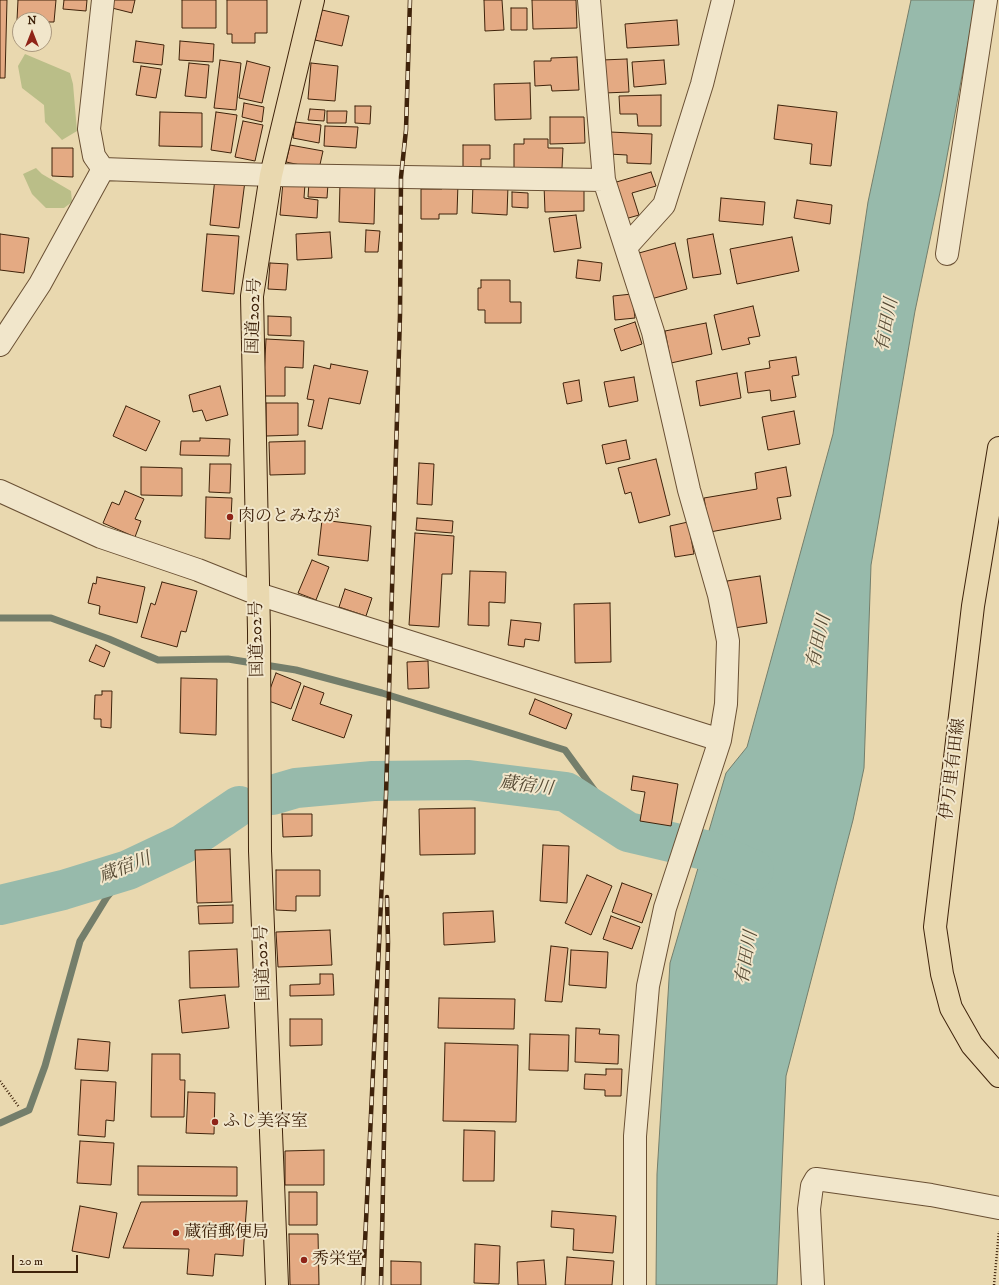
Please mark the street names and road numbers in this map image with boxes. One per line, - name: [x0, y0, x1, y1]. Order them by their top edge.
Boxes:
- street label: 国道202号: [243, 277, 267, 355]
- street label: 国道202号: [247, 600, 269, 678]
- street label: 伊万里有田線: [938, 717, 970, 821]
- street label: 国道202号: [252, 924, 276, 1002]

